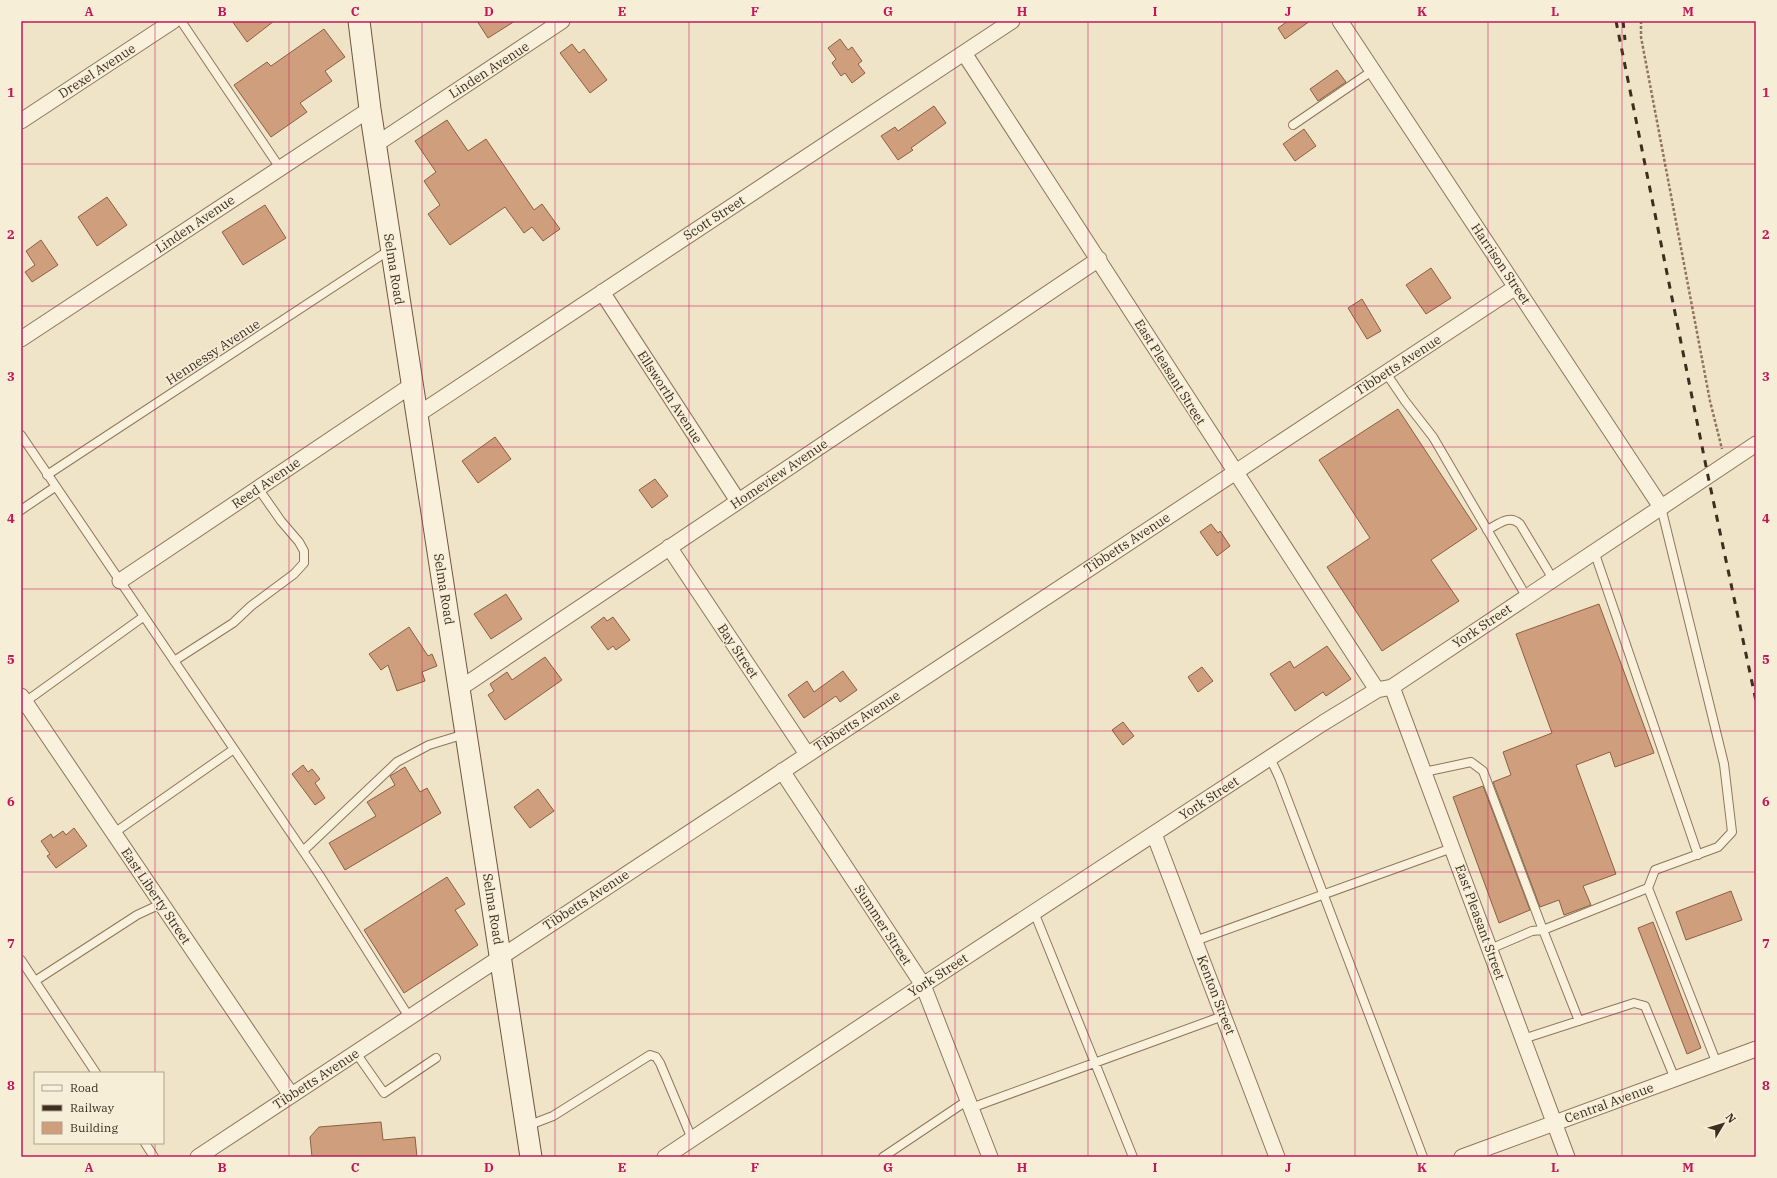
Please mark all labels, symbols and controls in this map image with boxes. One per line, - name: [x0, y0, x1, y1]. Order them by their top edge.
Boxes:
- text: A: [84, 3, 94, 20]
- text: B: [217, 3, 227, 20]
- text: C: [351, 3, 360, 20]
- text: D: [484, 3, 494, 20]
- text: E: [618, 3, 626, 20]
- text: F: [751, 3, 759, 20]
- text: G: [883, 3, 893, 20]
- text: H: [1017, 3, 1028, 20]
- text: I: [1153, 3, 1158, 20]
- text: J: [1285, 3, 1292, 20]
- text: K: [1417, 3, 1427, 20]
- text: L: [1551, 3, 1559, 20]
- text: M: [1682, 3, 1694, 20]
- street label: Linden Avenue: [446, 38, 532, 102]
- street label: Drexel Avenue: [55, 40, 139, 102]
- text: 1: [7, 84, 15, 101]
- text: 1: [1762, 84, 1770, 101]
- street label: Linden Avenue: [152, 191, 238, 257]
- street label: Scott Street: [680, 192, 748, 244]
- street label: Harrison Street: [1468, 220, 1535, 308]
- text: 2: [7, 226, 15, 243]
- text: 2: [1762, 226, 1770, 243]
- street label: Selma Road: [380, 232, 408, 306]
- street label: Hennessy Avenue: [163, 315, 263, 389]
- street label: East Pleasant Street: [1131, 316, 1210, 428]
- street label: Tibbetts Avenue: [1352, 331, 1444, 399]
- street label: Ellsworth Avenue: [634, 347, 706, 447]
- text: 3: [7, 368, 15, 385]
- text: 3: [1762, 368, 1770, 385]
- street label: Homeview Avenue: [727, 435, 831, 513]
- street label: Reed Avenue: [228, 454, 304, 512]
- street label: Tibbetts Avenue: [1081, 509, 1173, 577]
- text: 4: [7, 510, 15, 527]
- text: 4: [1762, 510, 1770, 527]
- street label: Selma Road: [430, 552, 458, 626]
- street label: York Street: [1449, 600, 1515, 652]
- street label: Bay Street: [714, 620, 763, 682]
- text: 5: [7, 651, 15, 668]
- text: 5: [1762, 651, 1770, 668]
- street label: Tibbetts Avenue: [811, 687, 903, 755]
- street label: York Street: [1176, 772, 1242, 824]
- text: 6: [7, 793, 15, 810]
- text: 6: [1762, 793, 1770, 810]
- street label: East Liberty Street: [117, 844, 195, 948]
- street label: East Pleasant Street: [1451, 862, 1509, 982]
- street label: Tibbetts Avenue: [540, 866, 632, 934]
- street label: Selma Road: [479, 872, 507, 946]
- street label: Summer Street: [851, 881, 916, 969]
- text: 7: [7, 935, 15, 952]
- text: 7: [1762, 935, 1770, 952]
- street label: York Street: [905, 949, 971, 1001]
- street label: Kenton Street: [1193, 953, 1239, 1038]
- street label: Tibbetts Avenue: [270, 1045, 362, 1113]
- legend: [34, 1072, 164, 1144]
- text: 8: [7, 1077, 15, 1094]
- text: 8: [1762, 1077, 1770, 1094]
- street label: Central Avenue: [1562, 1079, 1656, 1127]
- text: Road: [70, 1080, 99, 1095]
- text: Railway: [70, 1100, 115, 1115]
- north arrow: [1703, 1104, 1743, 1144]
- text: N: [1723, 1110, 1739, 1126]
- text: Building: [70, 1120, 118, 1135]
- text: A: [84, 1159, 94, 1176]
- text: B: [217, 1159, 227, 1176]
- text: C: [351, 1159, 360, 1176]
- text: D: [484, 1159, 494, 1176]
- text: E: [618, 1159, 626, 1176]
- text: F: [751, 1159, 759, 1176]
- text: G: [883, 1159, 893, 1176]
- text: H: [1017, 1159, 1028, 1176]
- text: I: [1153, 1159, 1158, 1176]
- text: J: [1285, 1159, 1292, 1176]
- text: K: [1417, 1159, 1427, 1176]
- text: L: [1551, 1159, 1559, 1176]
- text: M: [1682, 1159, 1694, 1176]

